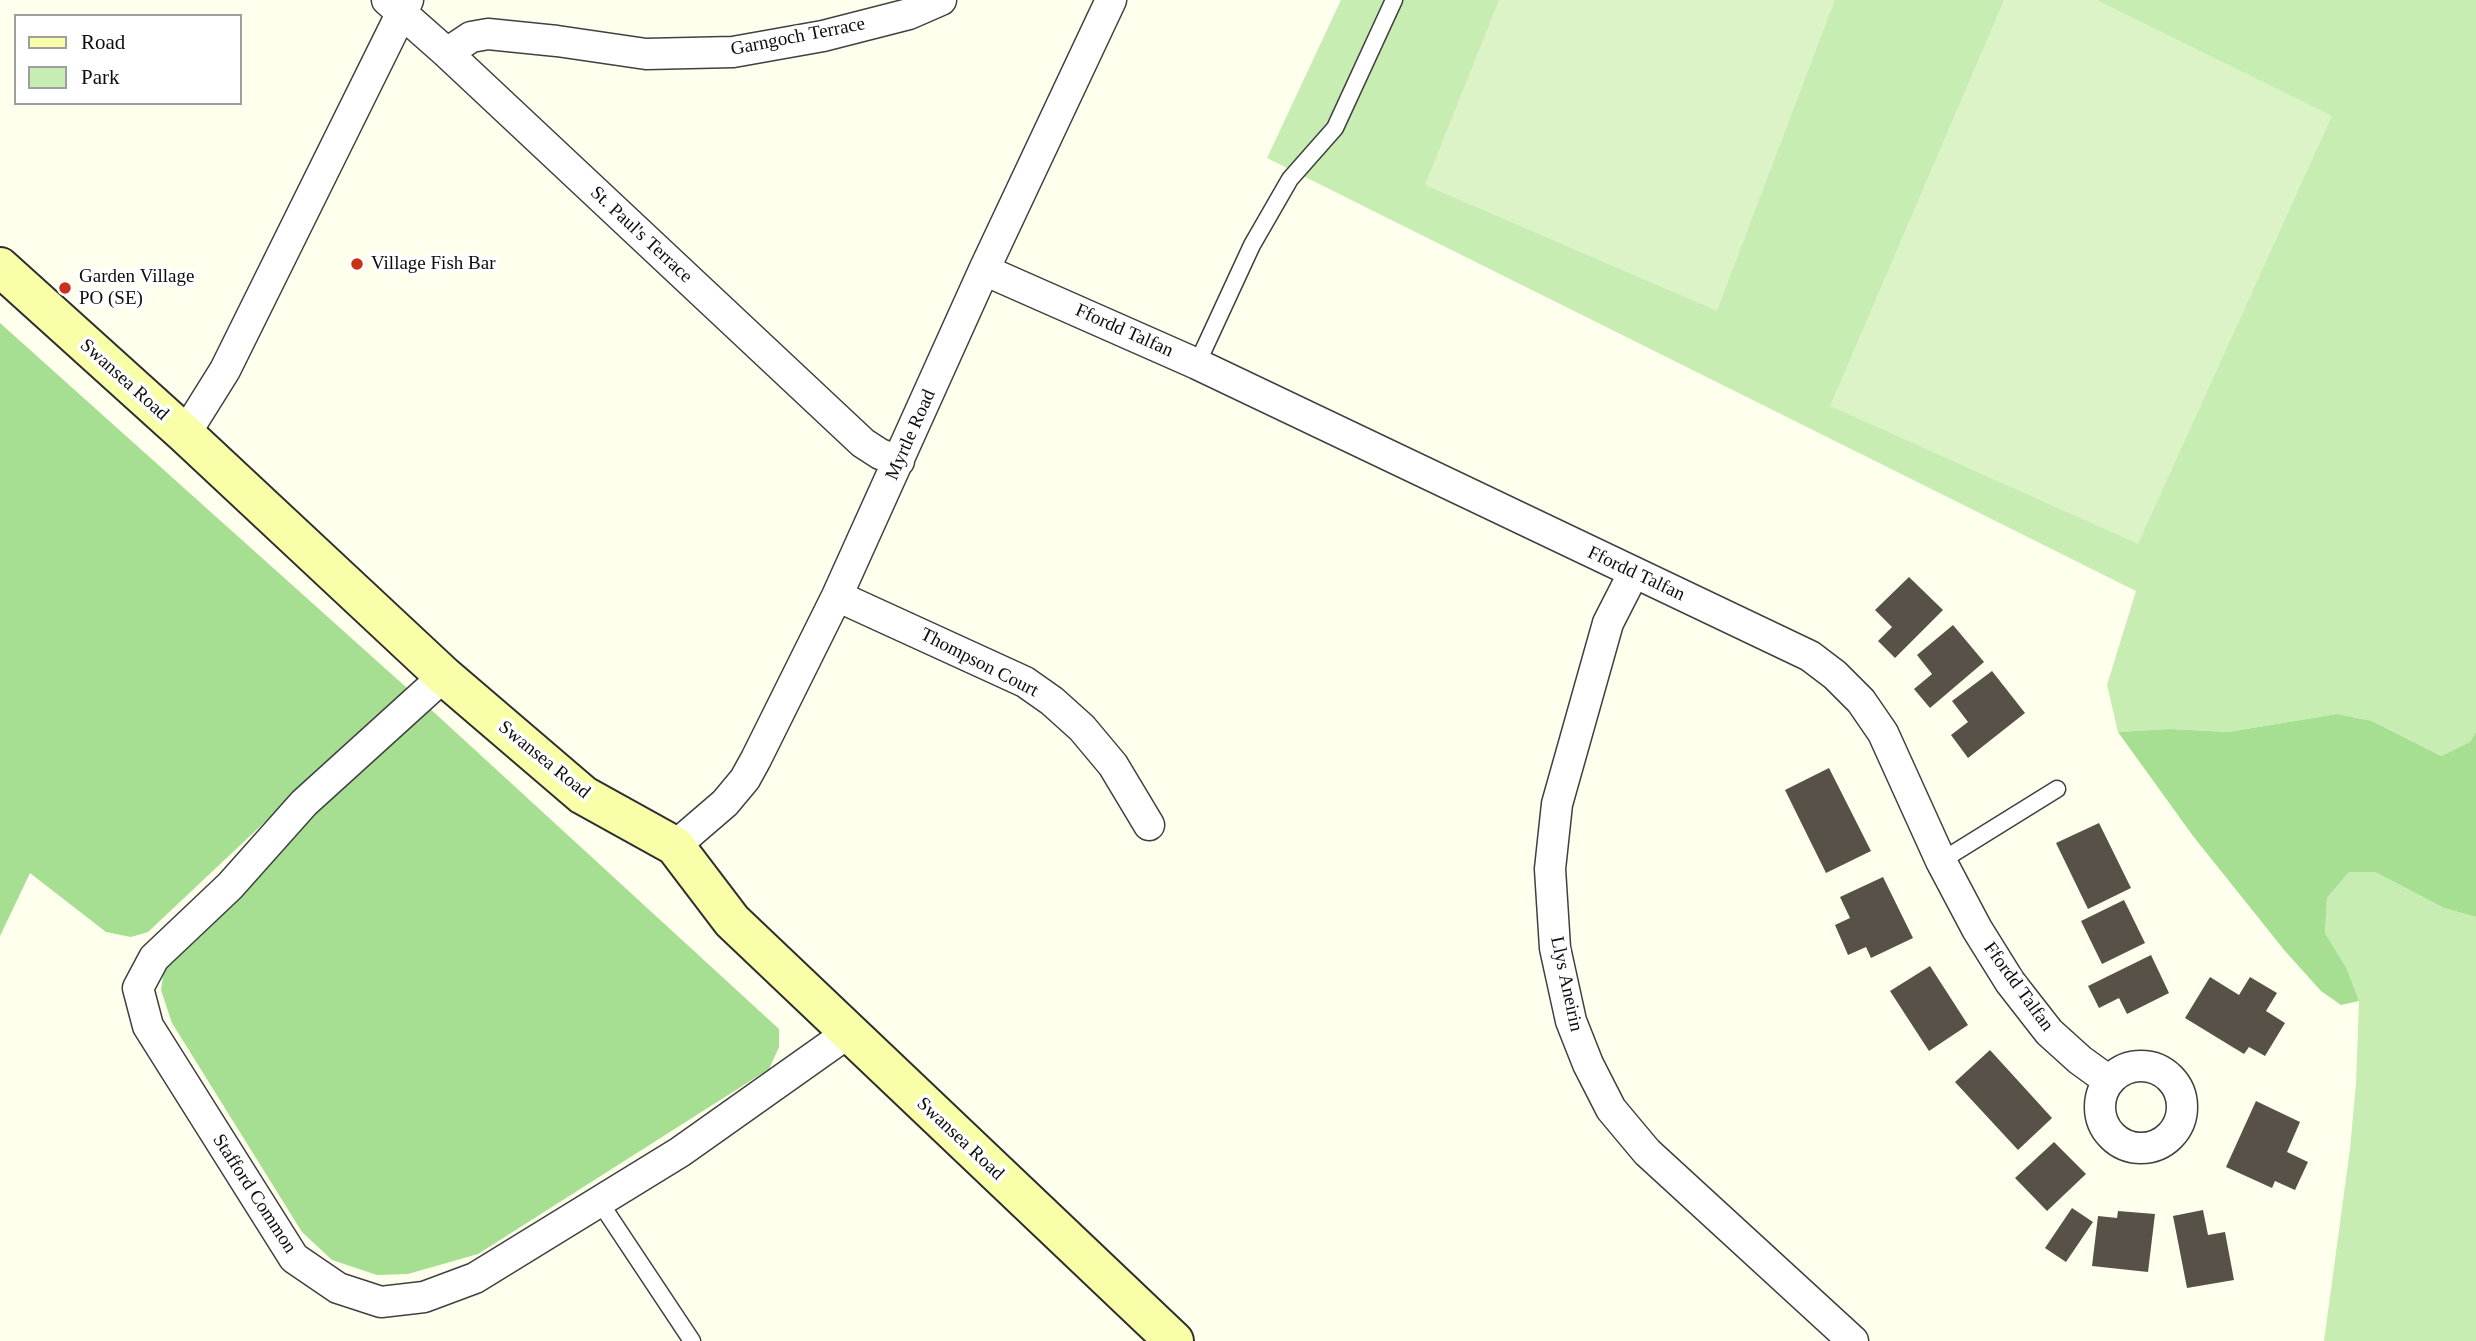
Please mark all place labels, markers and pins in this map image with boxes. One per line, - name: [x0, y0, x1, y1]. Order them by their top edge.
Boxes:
- place label: Village Fish Bar: [371, 253, 495, 275]
- marker: Village Fish Bar: [349, 256, 365, 272]
- place label: Garden Village PO (SE): [79, 266, 194, 310]
- marker: Garden Village PO (SE): [57, 280, 73, 296]

